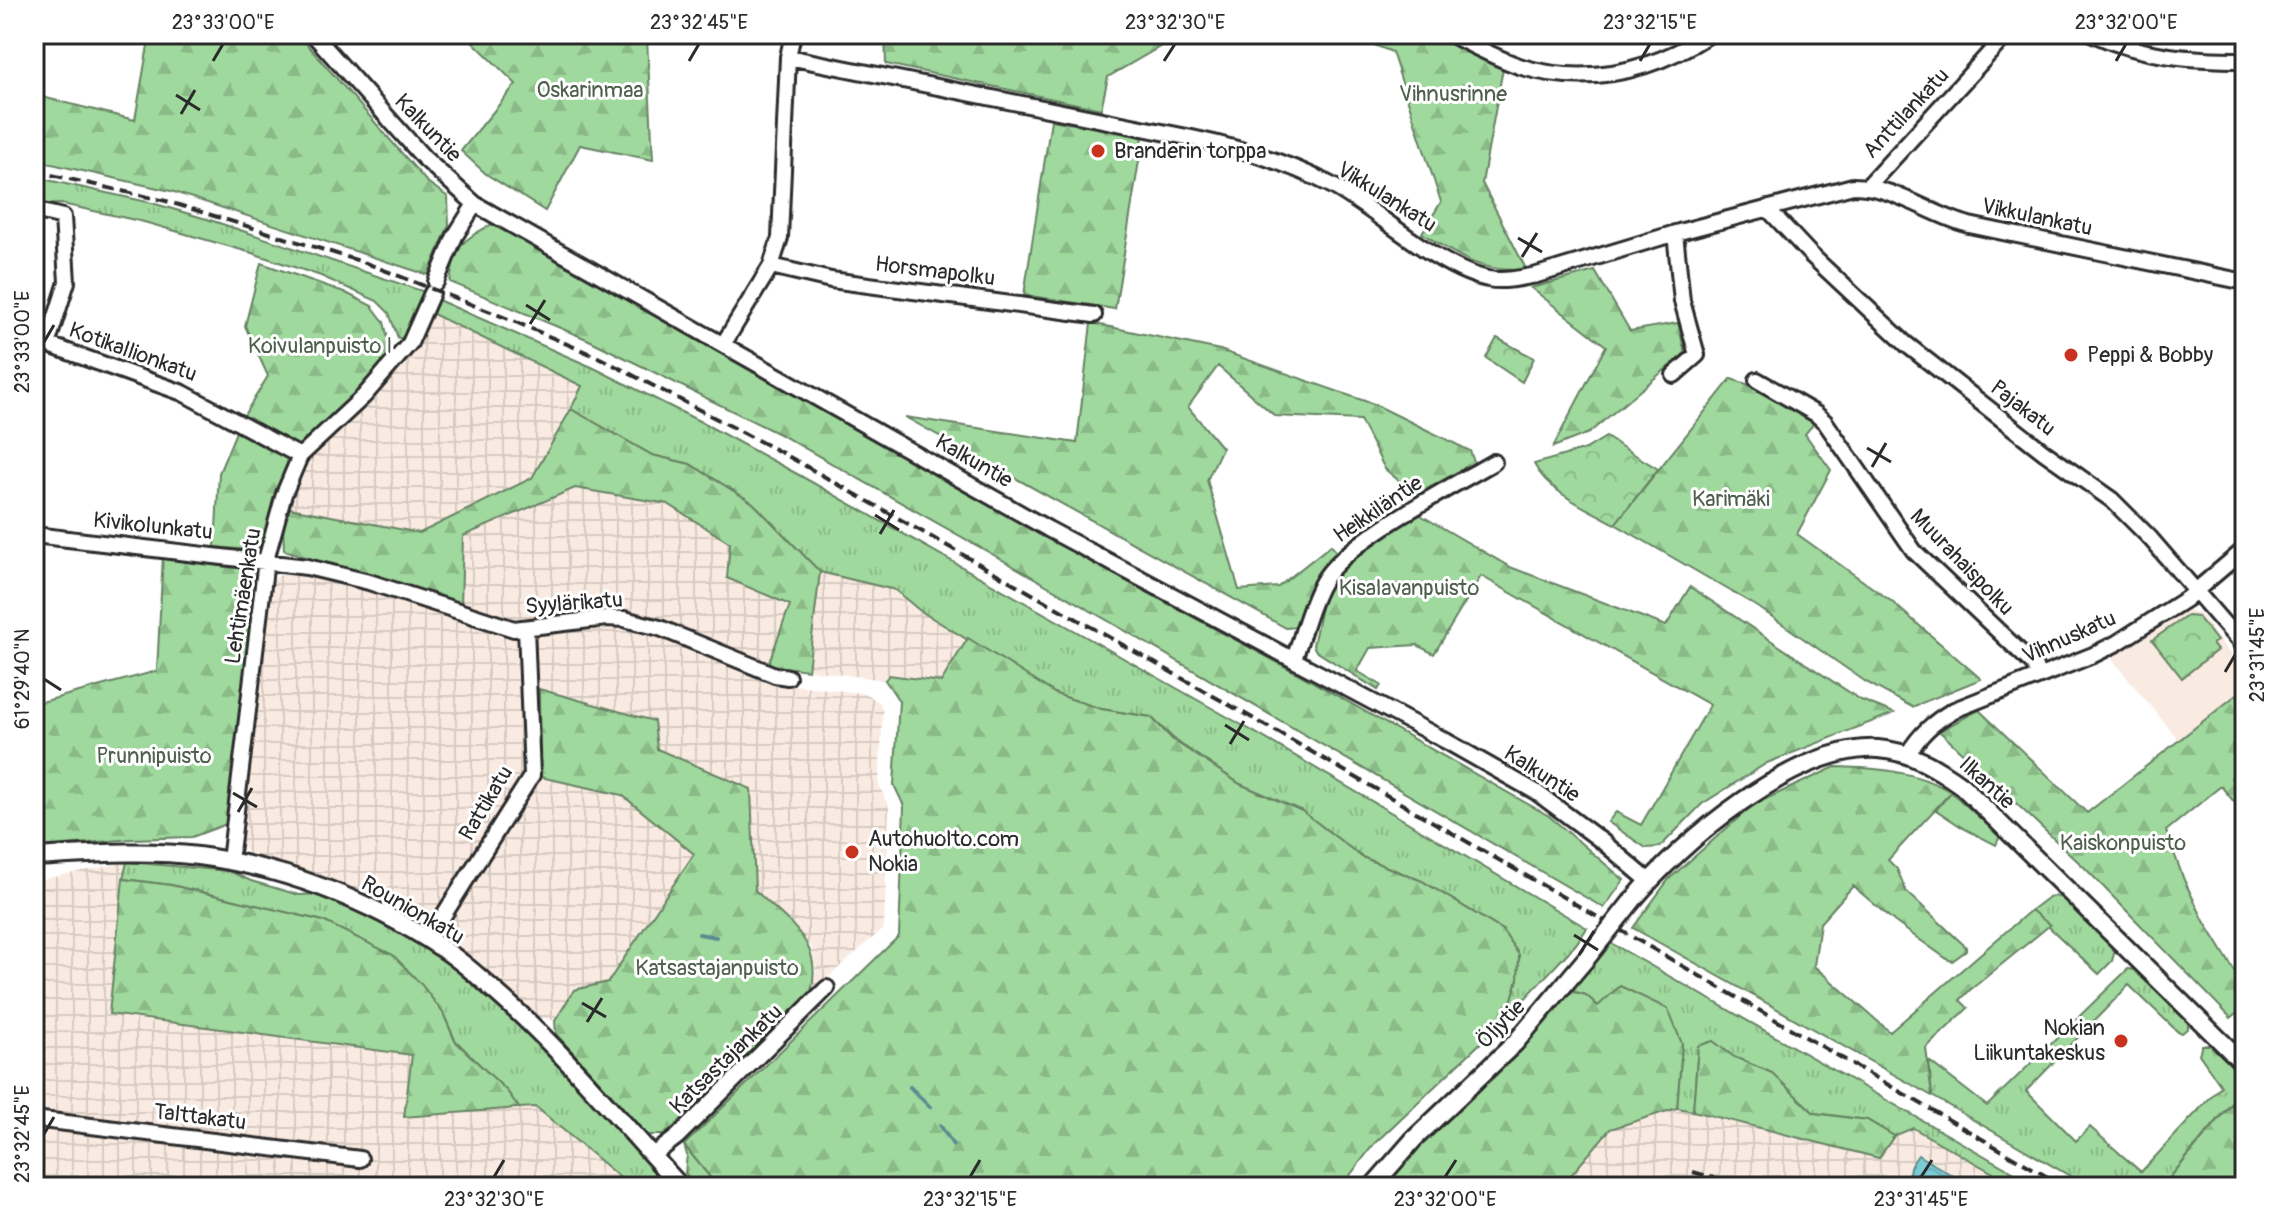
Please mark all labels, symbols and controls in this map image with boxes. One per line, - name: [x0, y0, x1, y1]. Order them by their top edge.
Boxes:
- text: 23°33'00"E: [172, 10, 274, 35]
- text: 23°32'45"E: [650, 10, 748, 35]
- text: 23°32'30"E: [1125, 10, 1225, 35]
- text: 23°32'15"E: [1603, 10, 1697, 35]
- text: 23°32'00"E: [2075, 10, 2177, 35]
- street label: Anttilankatu: [1857, 62, 1955, 164]
- park label: Oskarinmaa: [536, 76, 644, 104]
- park label: Vihnusrinne: [1399, 80, 1507, 108]
- street label: Kalkuntie: [388, 88, 468, 168]
- place label: Branderin torppa: [1114, 137, 1266, 165]
- marker: Branderin torppa: [1089, 142, 1107, 160]
- street label: Vikkulankatu: [1332, 155, 1442, 239]
- street label: Vikkulankatu: [1979, 192, 2095, 242]
- street label: Horsmapolku: [873, 250, 997, 292]
- text: 23°33'00"E: [10, 291, 35, 393]
- street label: Kotikallionkatu: [65, 316, 201, 388]
- park label: Koivulanpuisto I: [248, 332, 392, 360]
- place label: Peppi & Bobby: [2087, 341, 2213, 369]
- marker: Peppi & Bobby: [2062, 346, 2080, 364]
- street label: Pajakatu: [1985, 374, 2061, 442]
- street label: Kalkuntie: [930, 428, 1018, 494]
- street label: Heikkiläntie: [1328, 469, 1428, 549]
- park label: Karimäki: [1692, 485, 1770, 513]
- street label: Muurahaispolku: [1904, 503, 2020, 621]
- street label: Kivikolunkatu: [92, 506, 214, 546]
- street label: Lehtimäenkatu: [218, 526, 268, 666]
- park label: Kisalavanpuisto: [1339, 574, 1479, 602]
- street label: Syylärikatu: [524, 586, 624, 620]
- street label: Vihnuskatu: [2018, 604, 2120, 670]
- text: 23°31'45"E: [2245, 608, 2270, 702]
- text: 61°29'40"N: [10, 629, 35, 729]
- street label: Kalkuntie: [1499, 739, 1585, 809]
- park label: Prunnipuisto: [96, 742, 212, 770]
- street label: Ilkantie: [1953, 750, 2021, 816]
- street label: Rattikatu: [453, 760, 519, 846]
- place label: Autohuolto.com Nokia: [868, 825, 1019, 878]
- park label: Kaiskonpuisto: [2060, 829, 2186, 857]
- marker: Autohuolto.com Nokia: [843, 843, 861, 861]
- street label: Rounionkatu: [356, 869, 470, 951]
- park label: Katsastajanpuisto: [635, 954, 799, 982]
- street label: Öljytie: [1471, 993, 1531, 1055]
- street label: Katsastajankatu: [664, 998, 788, 1120]
- place label: Nokian Liikuntakeskus: [1973, 1014, 2105, 1067]
- marker: Nokian Liikuntakeskus: [2112, 1032, 2130, 1050]
- text: 23°32'45"E: [10, 1085, 35, 1183]
- street label: Talttakatu: [152, 1097, 248, 1137]
- text: 23°32'30"E: [444, 1187, 544, 1212]
- text: 23°32'15"E: [923, 1187, 1017, 1212]
- text: 23°32'00"E: [1394, 1187, 1496, 1212]
- text: 23°31'45"E: [1874, 1187, 1968, 1212]

